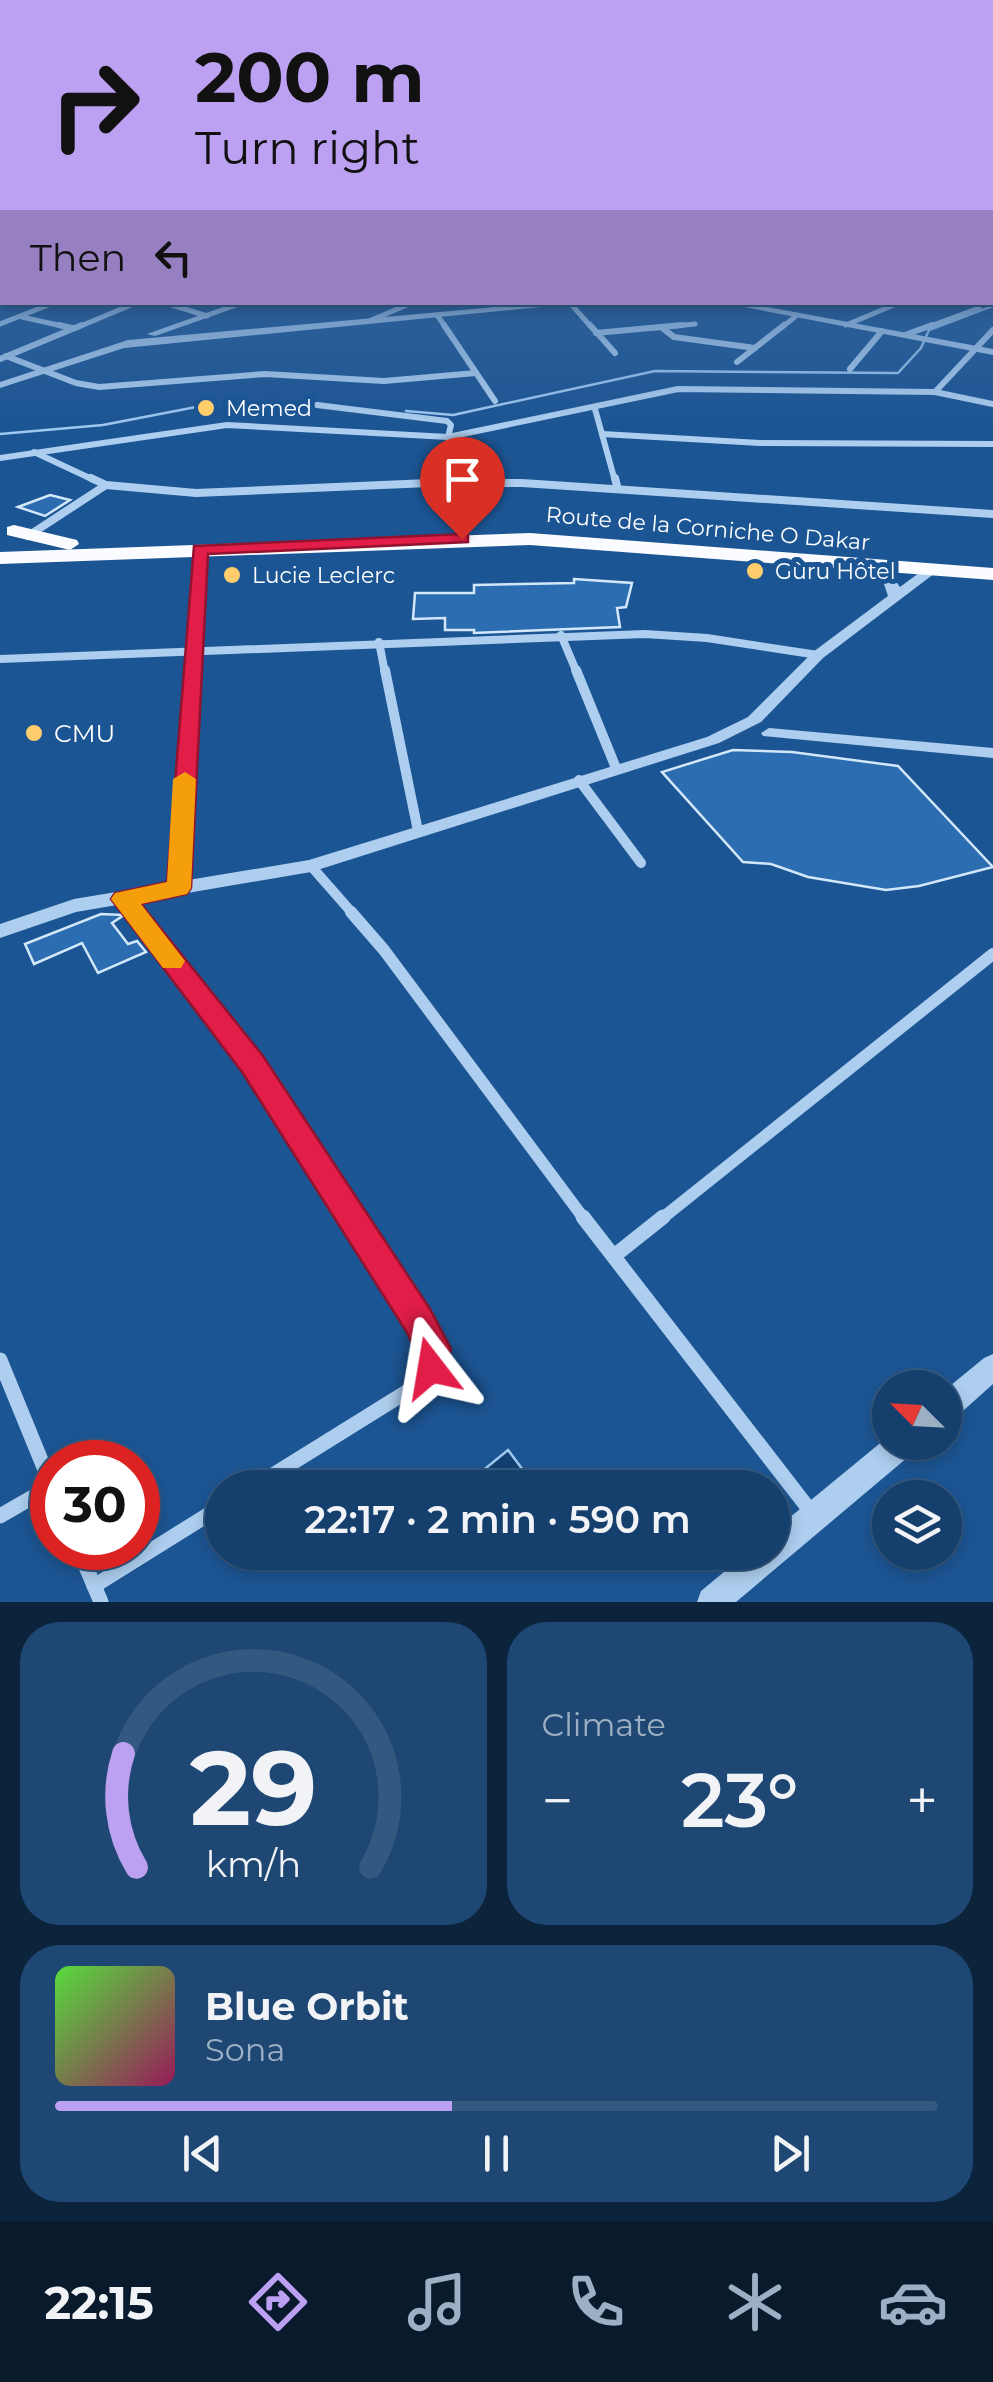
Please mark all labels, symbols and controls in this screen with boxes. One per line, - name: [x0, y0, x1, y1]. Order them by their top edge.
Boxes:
- text: 200 m: [195, 34, 425, 120]
- icon: right: [30, 40, 160, 170]
- text: Turn right: [195, 120, 420, 175]
- icon: left: [146, 230, 201, 285]
- text: Then: [30, 234, 126, 281]
- place label: Memed: [226, 395, 312, 422]
- marker: Memed: [195, 397, 217, 419]
- pin: [420, 437, 505, 540]
- icon: arrive: [435, 452, 490, 507]
- street label: Route de la Corniche O Dakar: [545, 501, 871, 556]
- place label: Gùru Hôtel: [775, 558, 896, 585]
- marker: Gùru Hôtel: [744, 560, 766, 582]
- place label: Lucie Leclerc: [252, 562, 395, 589]
- marker: Lucie Leclerc: [221, 564, 243, 586]
- place label: CMU: [54, 718, 115, 748]
- marker: CMU: [23, 722, 45, 744]
- position arrow: [379, 1316, 483, 1420]
- north arrow: [872, 1370, 962, 1460]
- map controls: [872, 1370, 962, 1570]
- speed limit sign: 30: [30, 1440, 160, 1570]
- button: layers: [872, 1480, 962, 1570]
- text: 22:17 · 2 min · 590 m: [304, 1496, 691, 1543]
- text: Climate: [542, 1705, 666, 1744]
- text: 29: [189, 1724, 317, 1851]
- text: 23°: [681, 1754, 799, 1846]
- text: −: [542, 1767, 573, 1834]
- text: +: [906, 1767, 938, 1834]
- text: km/h: [206, 1842, 301, 1886]
- text: Blue Orbit: [205, 1983, 409, 2030]
- text: Sona: [205, 2030, 285, 2069]
- icon: previous: [175, 2126, 230, 2181]
- icon: pause: [469, 2126, 524, 2181]
- icon: next: [763, 2126, 818, 2181]
- icon: directions: [243, 2267, 313, 2337]
- icon: music: [402, 2267, 472, 2337]
- icon: phone: [561, 2267, 631, 2337]
- icon: climate: [720, 2267, 790, 2337]
- icon: car: [878, 2267, 948, 2337]
- text: 22:15: [44, 2275, 154, 2330]

